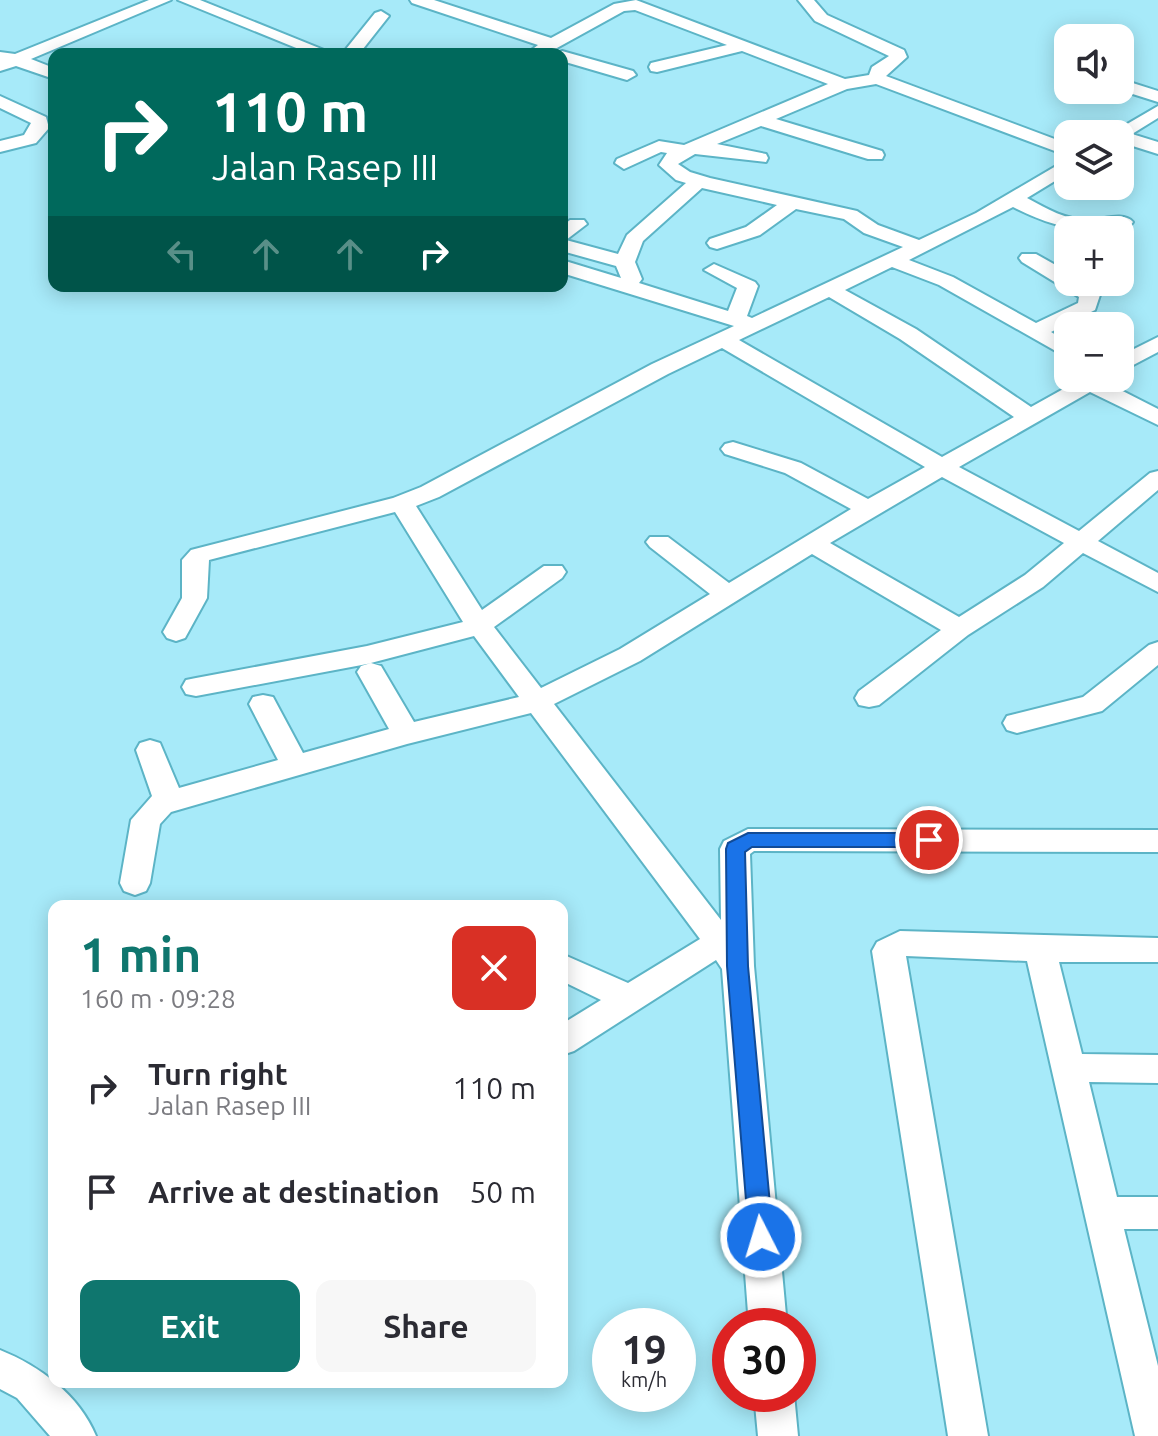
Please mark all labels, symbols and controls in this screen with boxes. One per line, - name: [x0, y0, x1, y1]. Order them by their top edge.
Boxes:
- map controls: [1054, 24, 1134, 392]
- button: sound: [1054, 24, 1134, 104]
- icon: right: [80, 80, 184, 184]
- text: 110 m: [212, 80, 368, 143]
- button: layers: [1054, 120, 1134, 200]
- text: Jalan Rasep III: [212, 146, 438, 187]
- button: +: [1054, 216, 1134, 296]
- icon: left: [160, 232, 204, 276]
- icon: ahead: [244, 232, 288, 276]
- icon: ahead: [328, 232, 372, 276]
- icon: right: [412, 232, 456, 276]
- button: −: [1054, 312, 1134, 392]
- pin: [895, 806, 963, 874]
- icon: arrive: [907, 818, 951, 862]
- button: close: [452, 926, 536, 1010]
- text: 1 min: [80, 927, 201, 981]
- text: 160 m · 09:28: [80, 984, 236, 1013]
- text: Turn right: [148, 1057, 288, 1091]
- icon: right: [80, 1066, 124, 1110]
- text: 110 m: [452, 1071, 536, 1105]
- text: Jalan Rasep III: [148, 1091, 311, 1120]
- icon: arrive: [80, 1170, 124, 1214]
- text: Arrive at destination: [148, 1175, 440, 1209]
- text: 50 m: [469, 1175, 536, 1209]
- position arrow: [719, 1195, 803, 1279]
- button: Exit: [80, 1280, 300, 1372]
- button: Share: [316, 1280, 536, 1372]
- speed limit sign: 30: [712, 1308, 816, 1412]
- text: 19: [621, 1327, 667, 1372]
- text: km/h: [621, 1368, 667, 1391]

